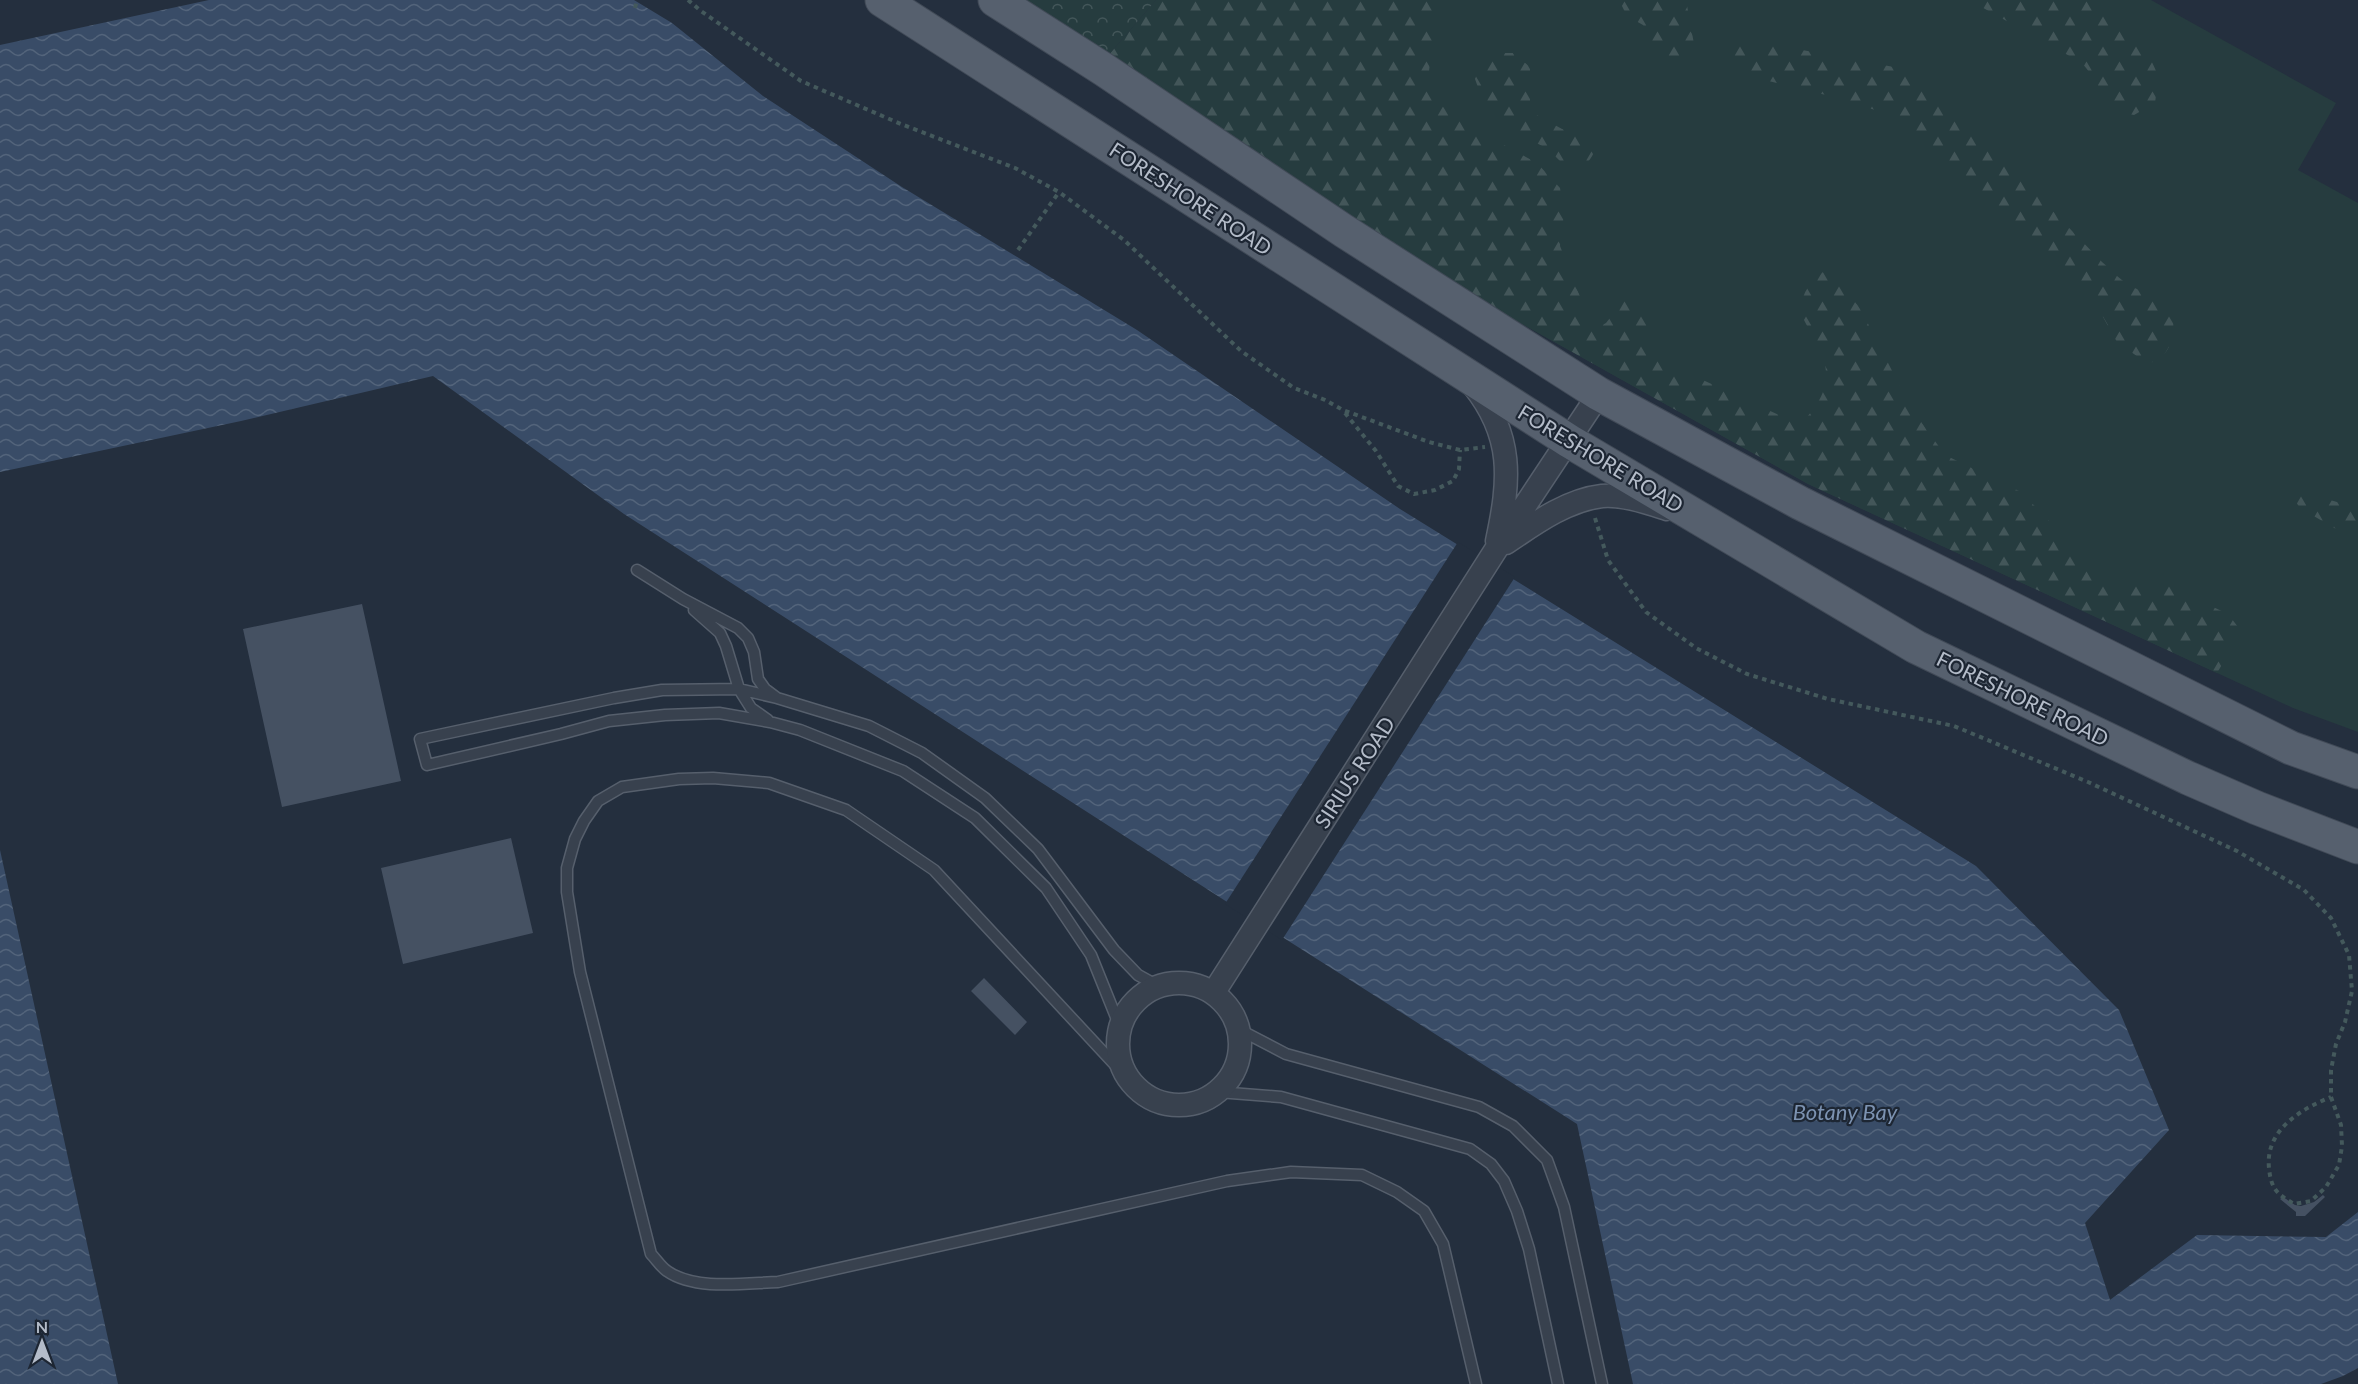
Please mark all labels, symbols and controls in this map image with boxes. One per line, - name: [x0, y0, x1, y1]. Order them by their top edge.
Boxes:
- street label: FORESHORE ROAD: [1105, 136, 1277, 260]
- street label: FORESHORE ROAD: [1514, 399, 1688, 517]
- street label: FORESHORE ROAD: [1933, 645, 2113, 751]
- street label: SIRIUS ROAD: [1309, 711, 1399, 833]
- water label: Botany Bay: [1793, 1098, 1898, 1125]
- north arrow: [12, 1312, 72, 1372]
- text: N: [36, 1317, 48, 1336]

